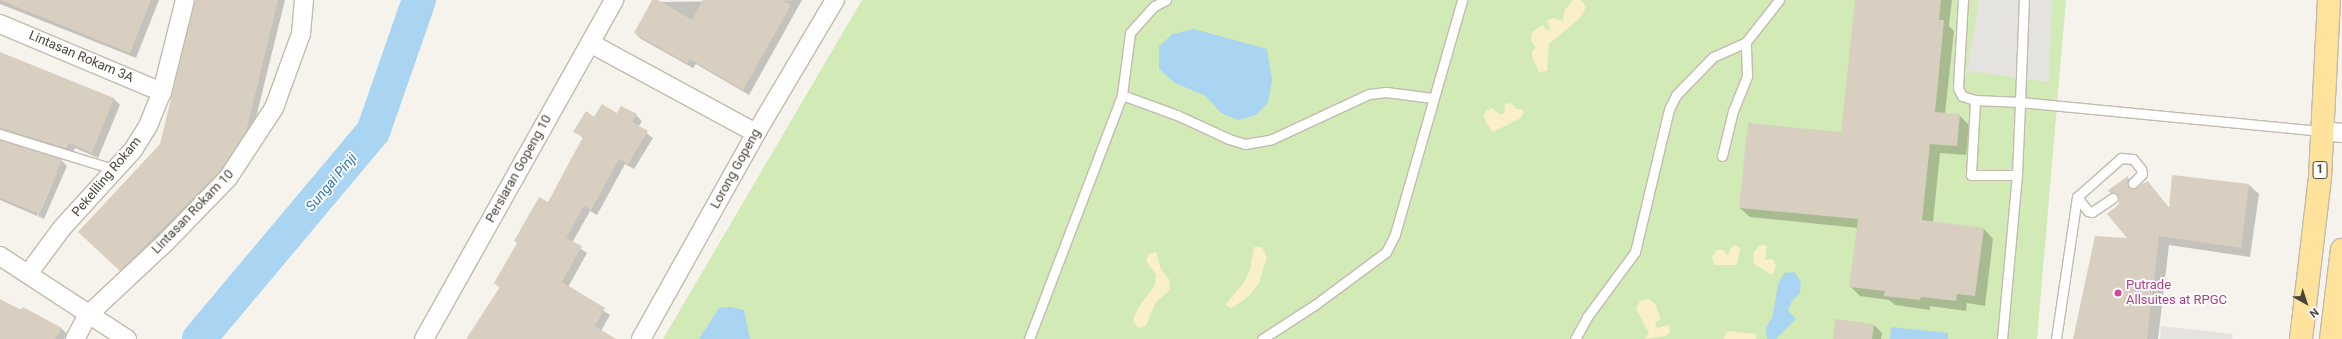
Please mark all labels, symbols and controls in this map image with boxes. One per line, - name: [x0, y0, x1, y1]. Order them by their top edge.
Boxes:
- street label: Lintasan Rokam 3A: [26, 28, 136, 86]
- street label: Persiaran Gopeng 10: [483, 112, 555, 226]
- street label: Lorong Gopeng: [708, 126, 764, 212]
- street label: Pekeliling Rokam: [69, 134, 145, 220]
- water label: Sungai Pinji: [302, 150, 360, 214]
- road number: 1: [2312, 160, 2328, 180]
- street label: Lintasan Rokam 10: [149, 167, 237, 257]
- place label: Putrade Allsuites at RPGC: [2126, 278, 2227, 309]
- north arrow: [2286, 283, 2326, 323]
- marker: Putrade Allsuites at RPGC: [2113, 288, 2123, 298]
- text: N: [2307, 305, 2321, 320]

